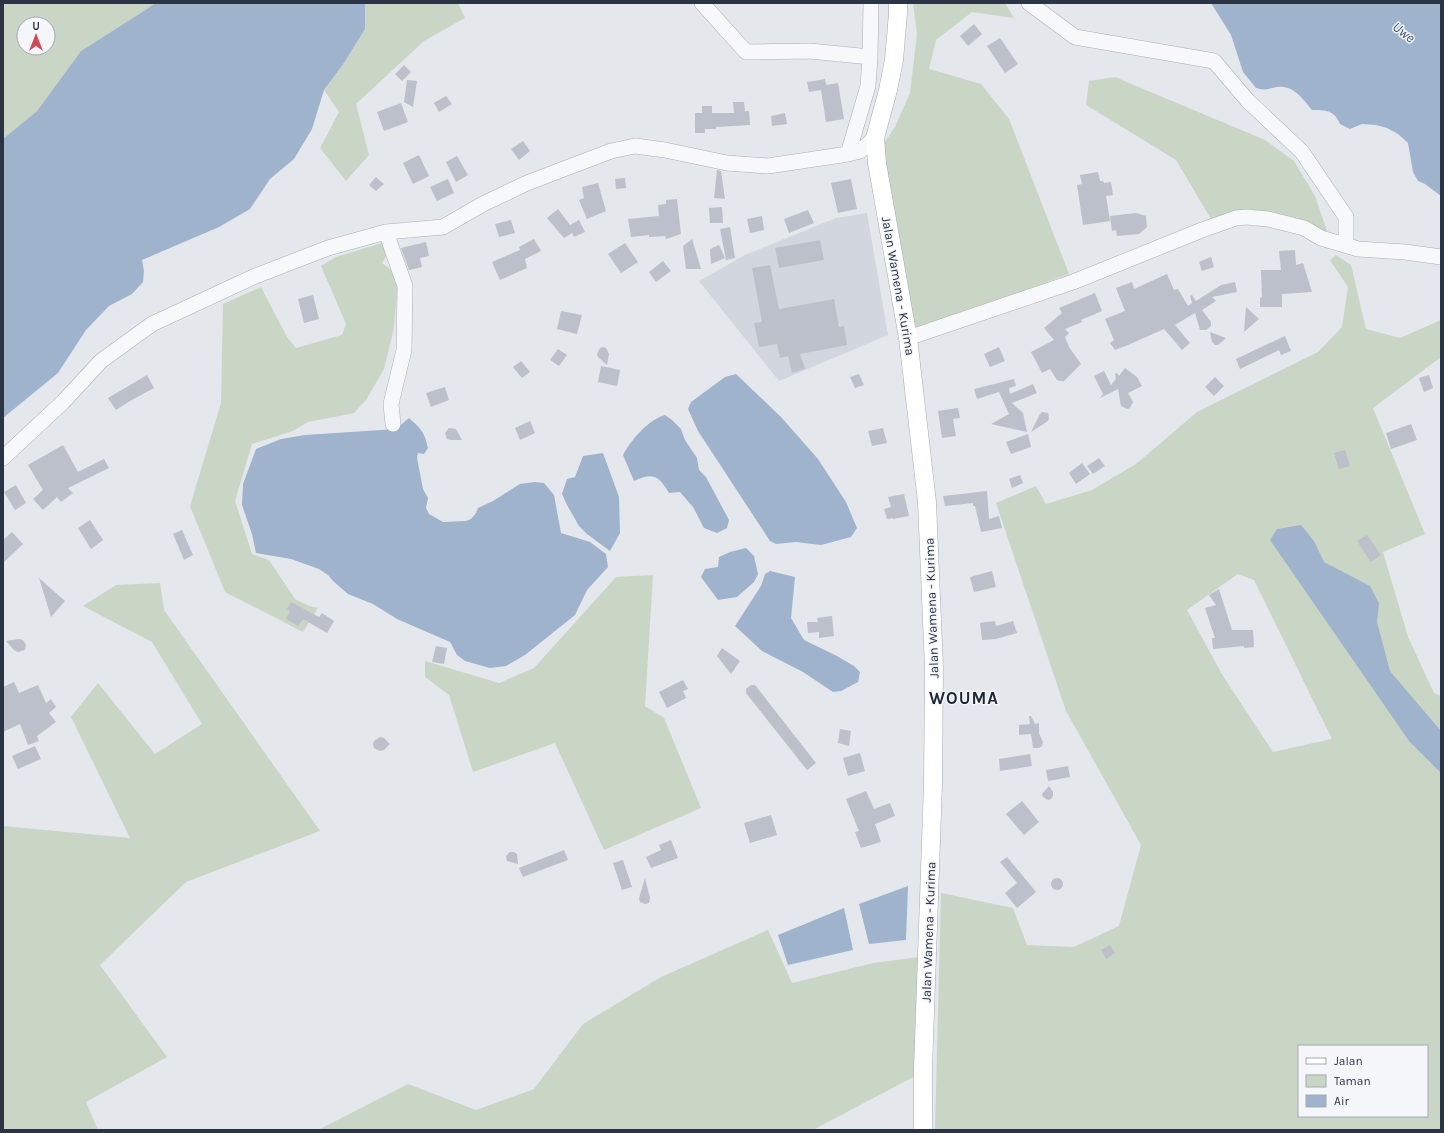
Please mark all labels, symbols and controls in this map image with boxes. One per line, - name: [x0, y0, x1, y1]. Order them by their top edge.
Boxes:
- north arrow: [16, 16, 56, 56]
- water label: Uwe: [1389, 18, 1419, 47]
- text: U: [32, 20, 40, 33]
- street label: Jalan Wamena - Kurima: [879, 216, 918, 357]
- street label: Jalan Wamena - Kurima: [922, 537, 941, 679]
- district label: WOUMA: [929, 688, 999, 708]
- street label: Jalan Wamena - Kurima: [919, 861, 938, 1003]
- legend: [1298, 1045, 1428, 1117]
- text: Jalan: [1334, 1054, 1363, 1068]
- text: Taman: [1334, 1074, 1371, 1088]
- text: Air: [1334, 1094, 1349, 1108]

